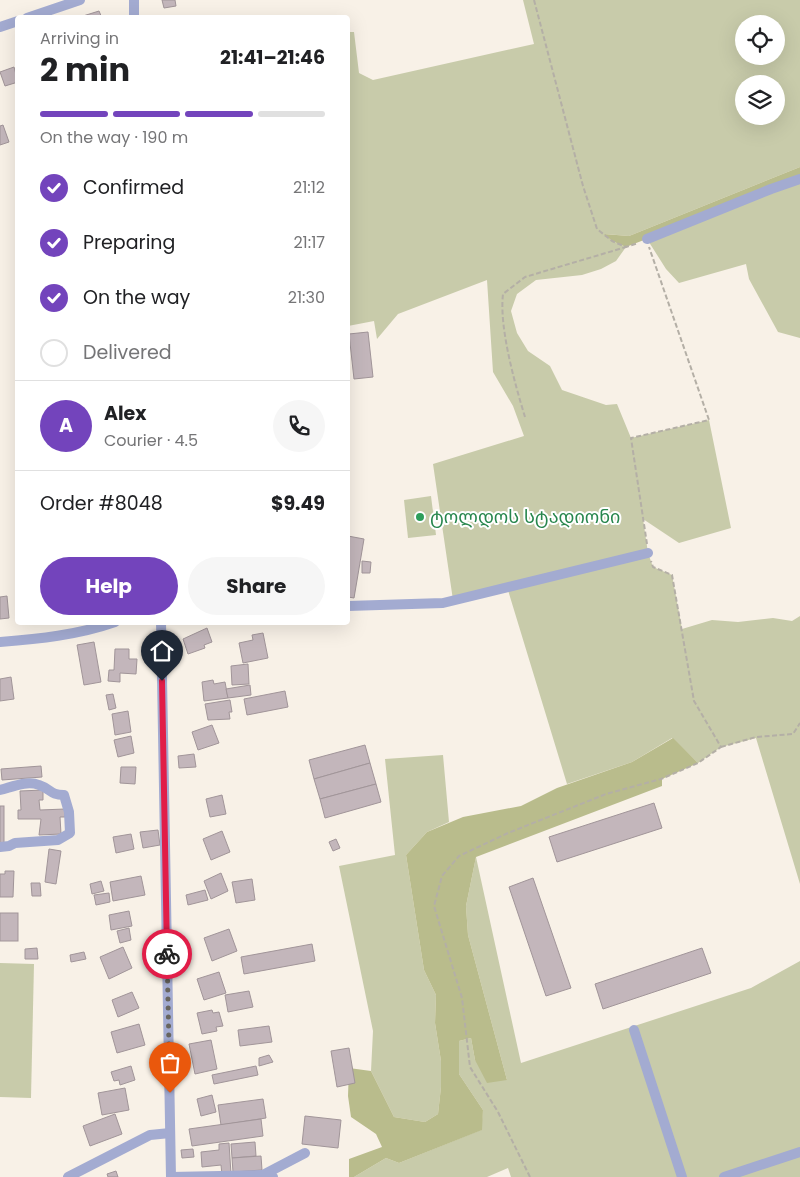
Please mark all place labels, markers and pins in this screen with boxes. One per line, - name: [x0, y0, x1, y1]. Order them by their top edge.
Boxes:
- place label: ტოლდოს სტადიონი: [430, 504, 620, 529]
- marker: ტოლდოს სტადიონი: [414, 511, 426, 523]
- pin: [141, 630, 183, 681]
- pin: [149, 1042, 191, 1093]

